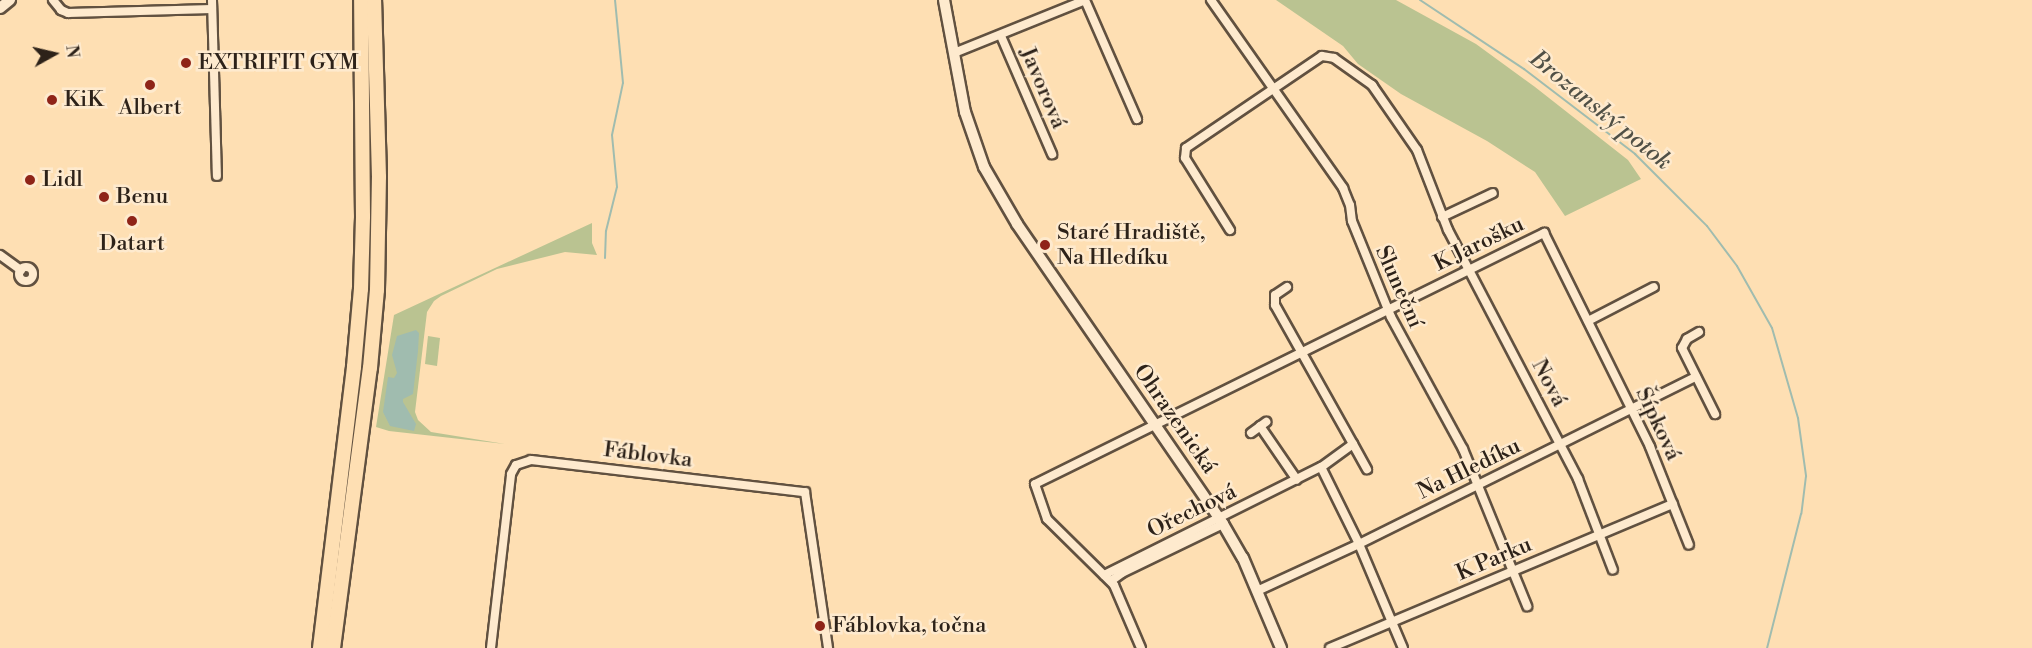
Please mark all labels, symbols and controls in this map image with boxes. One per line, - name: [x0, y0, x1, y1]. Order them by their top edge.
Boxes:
- north arrow: [24, 24, 84, 84]
- street label: Javorová: [1014, 43, 1072, 133]
- text: N: [61, 44, 83, 59]
- water label: Brozanský potok: [1523, 45, 1677, 177]
- place label: EXTRIFIT GYM: [198, 50, 359, 76]
- marker: EXTRIFIT GYM: [179, 56, 193, 70]
- marker: Albert: [143, 78, 157, 92]
- place label: KiK: [64, 87, 103, 113]
- marker: KiK: [45, 93, 59, 107]
- place label: Albert: [118, 95, 182, 121]
- place label: Lidl: [42, 167, 83, 193]
- marker: Lidl: [23, 173, 37, 187]
- place label: Benu: [116, 184, 168, 210]
- marker: Benu: [97, 190, 111, 204]
- street label: K Jarošku: [1430, 211, 1528, 277]
- marker: Datart: [125, 214, 139, 228]
- place label: Staré Hradiště, Na Hledíku: [1057, 219, 1205, 270]
- place label: Datart: [99, 231, 165, 257]
- marker: Staré Hradiště, Na Hledíku: [1038, 238, 1052, 252]
- street label: Sluneční: [1369, 242, 1429, 332]
- street label: Nová: [1526, 355, 1572, 411]
- street label: Ohrazenická: [1128, 359, 1222, 479]
- street label: Šípková: [1630, 383, 1686, 465]
- street label: Na Hledíku: [1413, 433, 1525, 505]
- street label: Fáblovka: [602, 436, 694, 474]
- street label: Ořechová: [1143, 478, 1241, 544]
- street label: K Parku: [1452, 531, 1536, 587]
- place label: Fáblovka, točna: [832, 613, 986, 639]
- marker: Fáblovka, točna: [813, 619, 827, 633]

